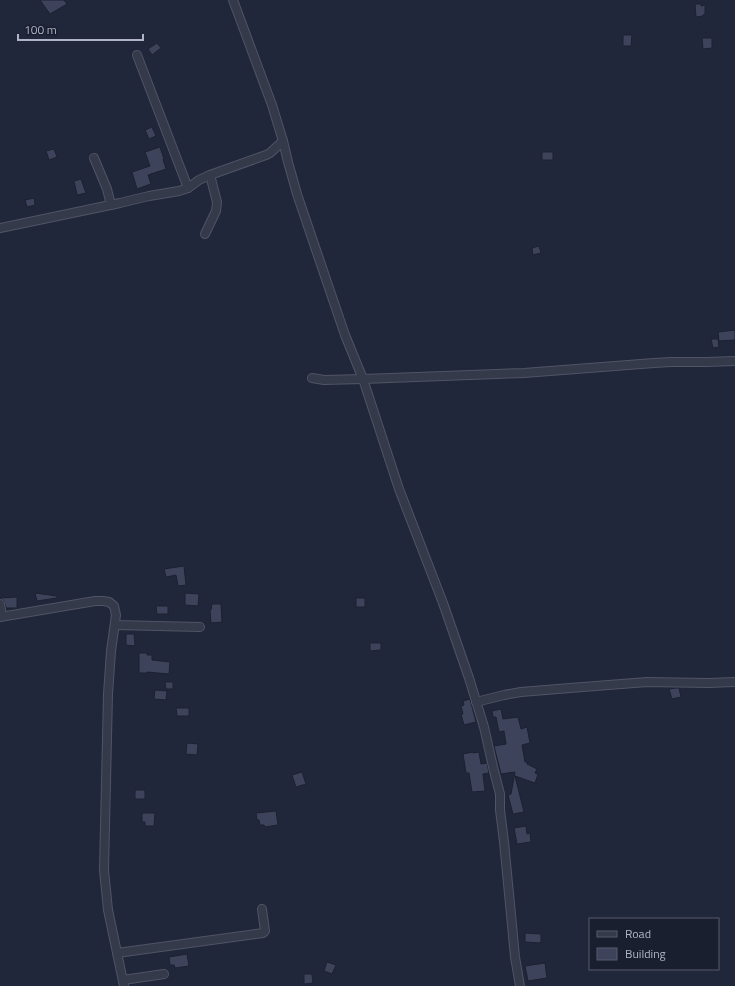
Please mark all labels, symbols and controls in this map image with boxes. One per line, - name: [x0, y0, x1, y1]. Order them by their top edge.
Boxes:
- scale bar: [18, 16, 143, 42]
- text: 100 m: [24, 20, 57, 39]
- legend: [589, 918, 719, 970]
- text: Road: [625, 924, 651, 943]
- text: Building: [625, 944, 666, 963]

